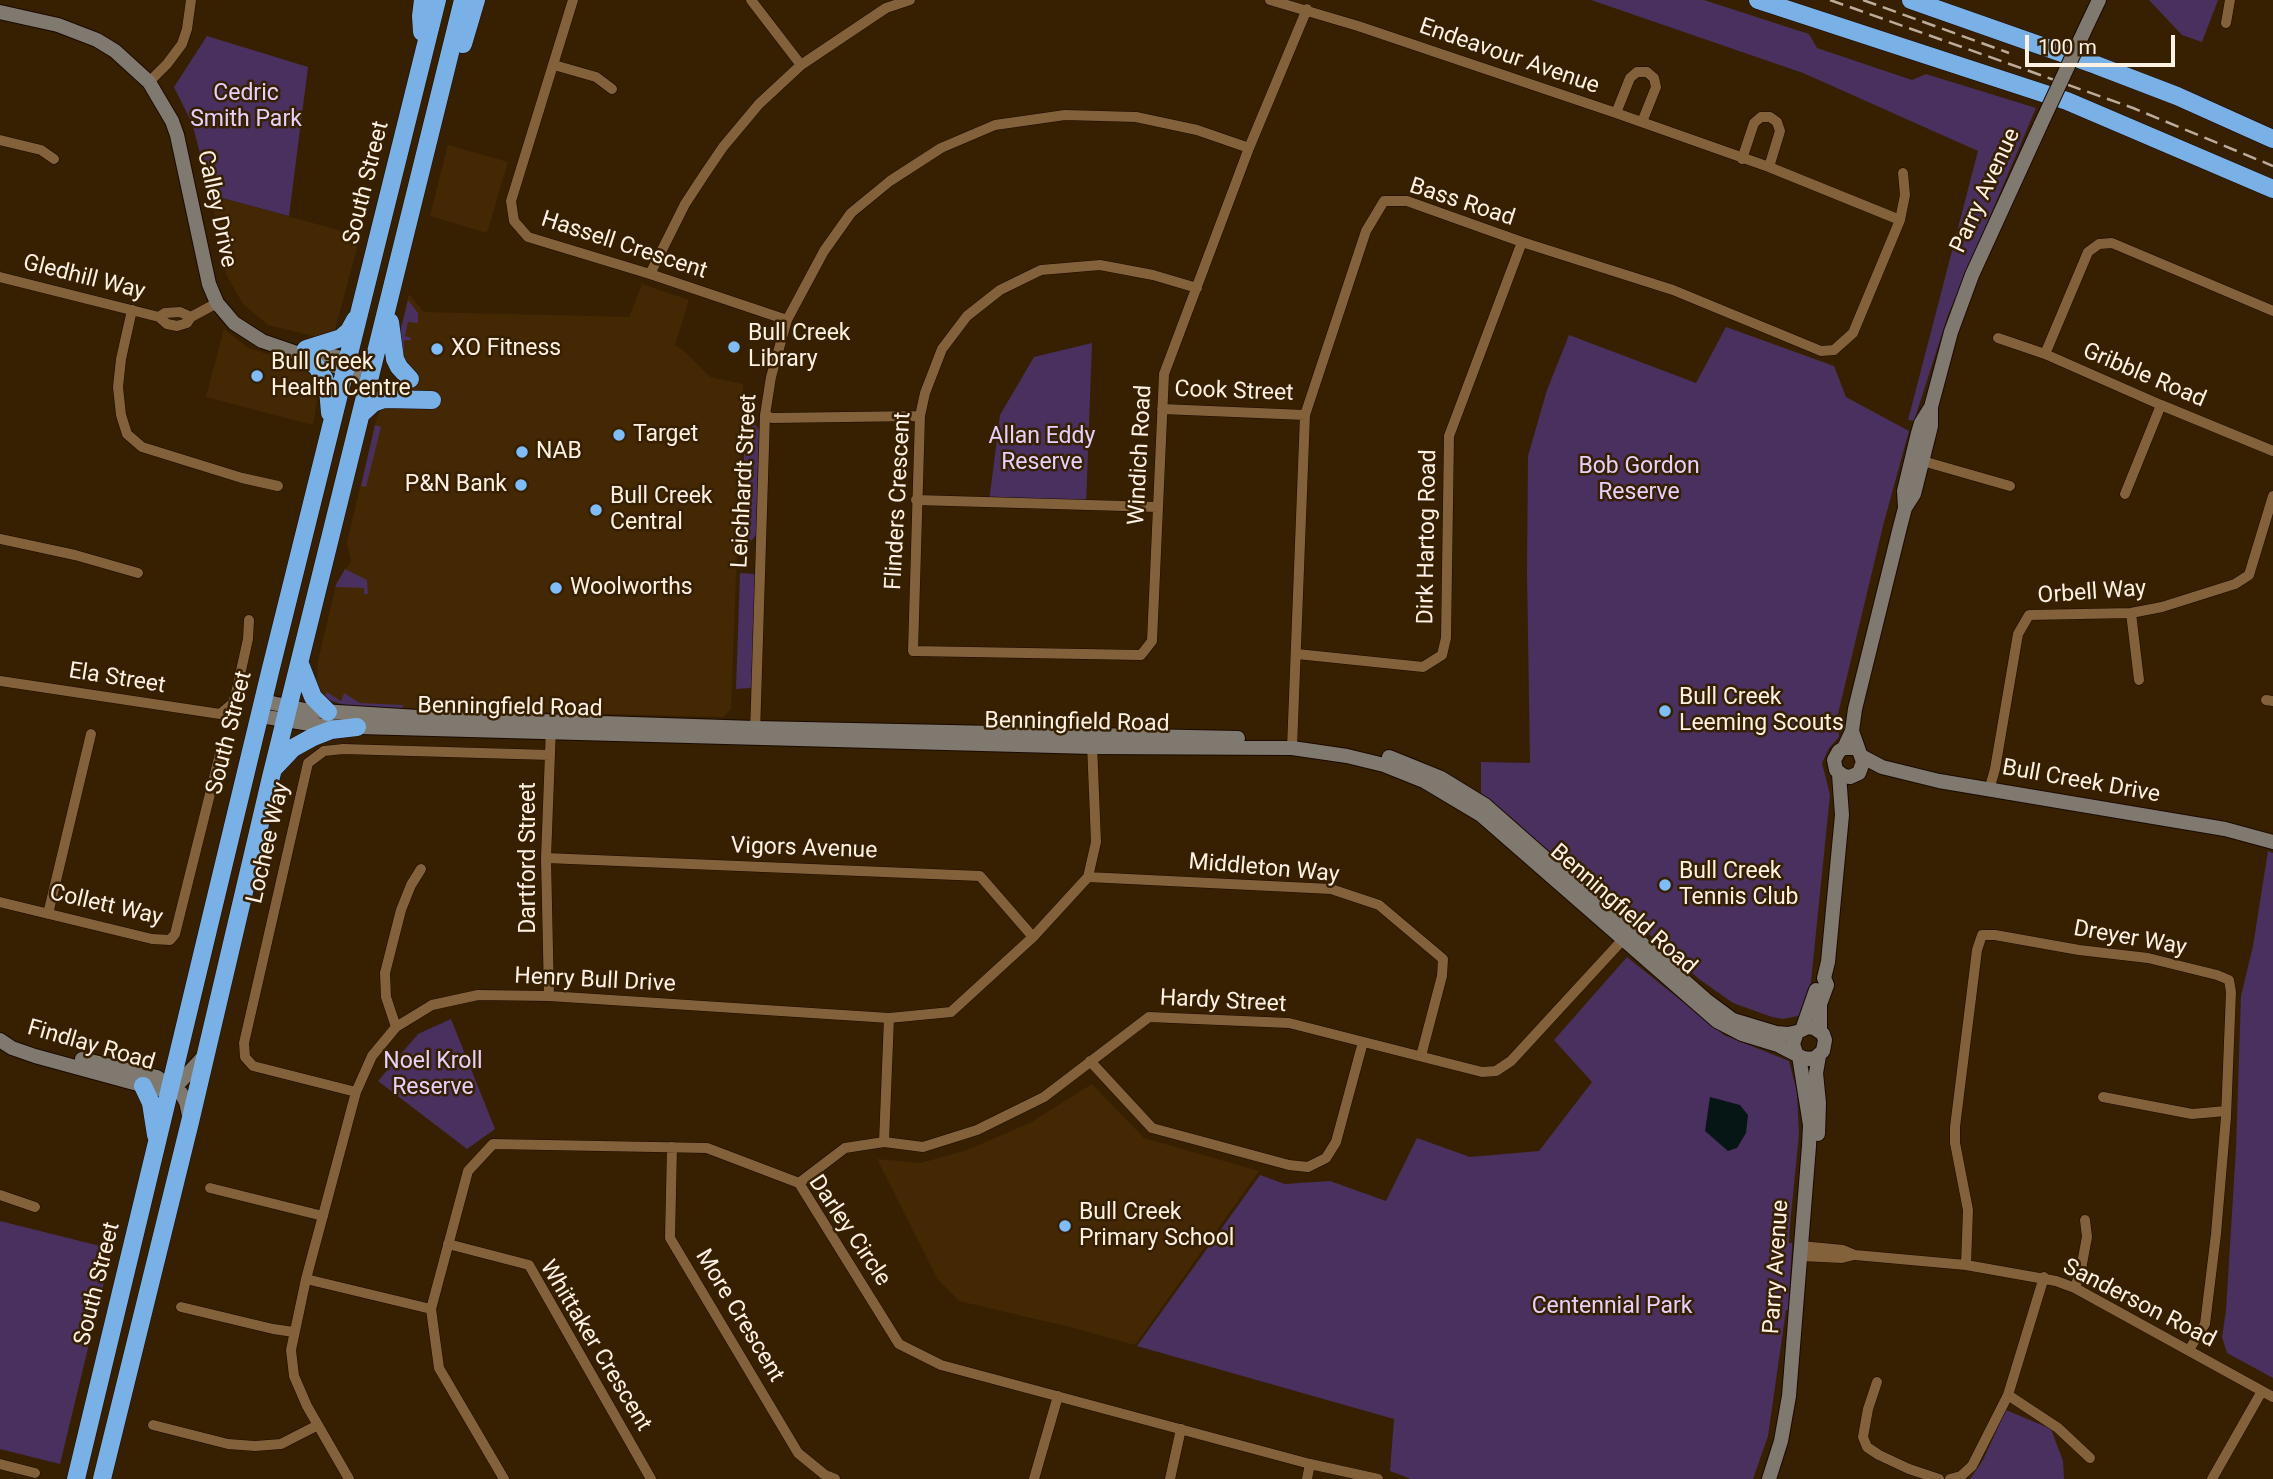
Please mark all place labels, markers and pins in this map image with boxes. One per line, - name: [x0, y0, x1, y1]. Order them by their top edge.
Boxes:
- place label: Bull Creek Library: [748, 320, 851, 374]
- place label: XO Fitness: [451, 335, 561, 363]
- marker: Bull Creek Library: [726, 339, 742, 355]
- marker: XO Fitness: [429, 341, 445, 357]
- place label: Bull Creek Health Centre: [271, 349, 411, 403]
- marker: Bull Creek Health Centre: [249, 368, 265, 384]
- place label: Target: [633, 421, 698, 449]
- marker: Target: [611, 427, 627, 443]
- place label: NAB: [536, 438, 582, 466]
- marker: NAB: [514, 444, 530, 460]
- place label: P&N Bank: [405, 471, 507, 499]
- marker: P&N Bank: [513, 477, 529, 493]
- place label: Bull Creek Central: [610, 483, 713, 537]
- marker: Bull Creek Central: [588, 502, 604, 518]
- place label: Woolworths: [570, 574, 693, 602]
- marker: Woolworths: [548, 580, 564, 596]
- place label: Bull Creek Leeming Scouts: [1679, 684, 1844, 738]
- marker: Bull Creek Leeming Scouts: [1657, 703, 1673, 719]
- place label: Bull Creek Tennis Club: [1679, 858, 1799, 912]
- marker: Bull Creek Tennis Club: [1657, 877, 1673, 893]
- place label: Bull Creek Primary School: [1079, 1199, 1234, 1253]
- marker: Bull Creek Primary School: [1057, 1218, 1073, 1234]

